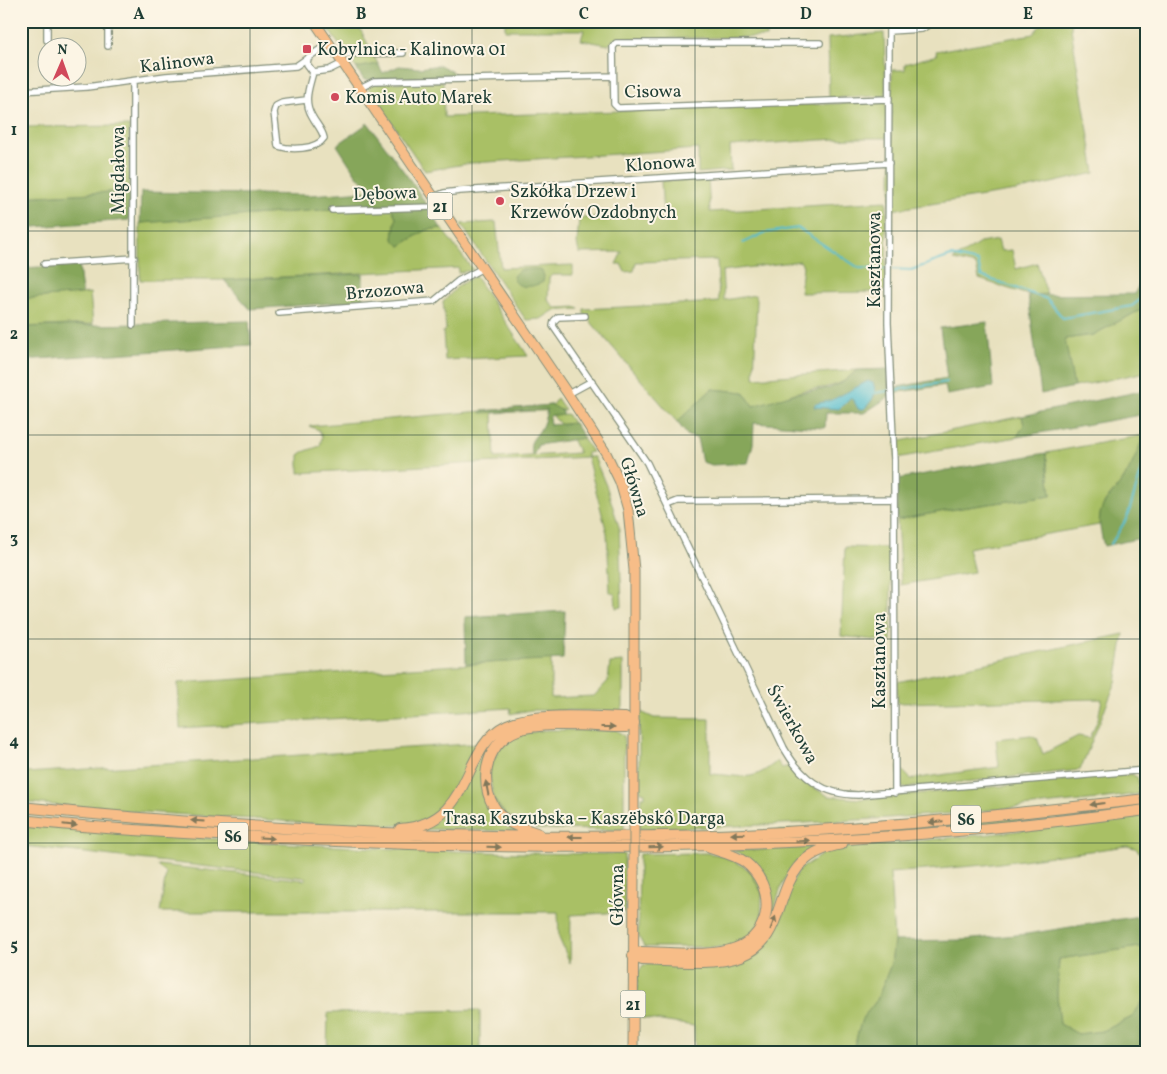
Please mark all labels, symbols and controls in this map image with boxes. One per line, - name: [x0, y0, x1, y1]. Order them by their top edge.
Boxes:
- text: A: [133, 4, 145, 26]
- text: B: [356, 4, 367, 26]
- text: C: [579, 4, 589, 26]
- text: D: [800, 4, 812, 26]
- text: E: [1023, 4, 1033, 26]
- north arrow: [38, 38, 88, 88]
- place label: Kobylnica - Kalinowa 01: [317, 38, 506, 63]
- text: N: [57, 41, 68, 60]
- marker: Kobylnica - Kalinowa 01: [301, 43, 313, 55]
- street label: Kalinowa: [138, 47, 216, 80]
- street label: Cisowa: [624, 80, 682, 105]
- place label: Komis Auto Marek: [345, 86, 492, 111]
- marker: Komis Auto Marek: [329, 91, 341, 103]
- text: 1: [11, 120, 17, 142]
- street label: Migdałowa: [107, 126, 132, 214]
- street label: Klonowa: [624, 150, 696, 179]
- place label: Szkółka Drzew i Krzewów Ozdobnych: [510, 180, 677, 226]
- street label: Dębowa: [353, 181, 417, 208]
- road number: 21: [428, 192, 452, 220]
- marker: Szkółka Drzew i Krzewów Ozdobnych: [494, 195, 506, 207]
- street label: Kasztanowa: [863, 212, 888, 308]
- street label: Brzozowa: [345, 276, 425, 307]
- text: 2: [10, 324, 18, 346]
- street label: Główna: [613, 454, 655, 521]
- text: 3: [10, 528, 18, 550]
- street label: Kasztanowa: [868, 613, 893, 709]
- street label: Świerkowa: [760, 681, 824, 769]
- one-way arrow: [601, 723, 617, 731]
- text: 4: [9, 731, 19, 753]
- one-way arrow: [483, 779, 491, 795]
- one-way arrow: [1089, 800, 1105, 808]
- road number: S6: [951, 806, 981, 832]
- street label: Trasa Kaszubska – Kaszëbskô Darga: [443, 807, 725, 832]
- one-way arrow: [190, 817, 206, 825]
- one-way arrow: [927, 818, 943, 826]
- one-way arrow: [62, 821, 78, 829]
- road number: S6: [218, 822, 248, 849]
- one-way arrow: [730, 830, 746, 838]
- one-way arrow: [567, 833, 583, 841]
- one-way arrow: [259, 834, 275, 842]
- one-way arrow: [795, 837, 811, 845]
- one-way arrow: [648, 842, 664, 850]
- one-way arrow: [486, 843, 502, 851]
- street label: Główna: [606, 864, 631, 926]
- one-way arrow: [769, 915, 777, 930]
- text: 5: [10, 935, 18, 957]
- road number: 21: [620, 991, 646, 1018]

